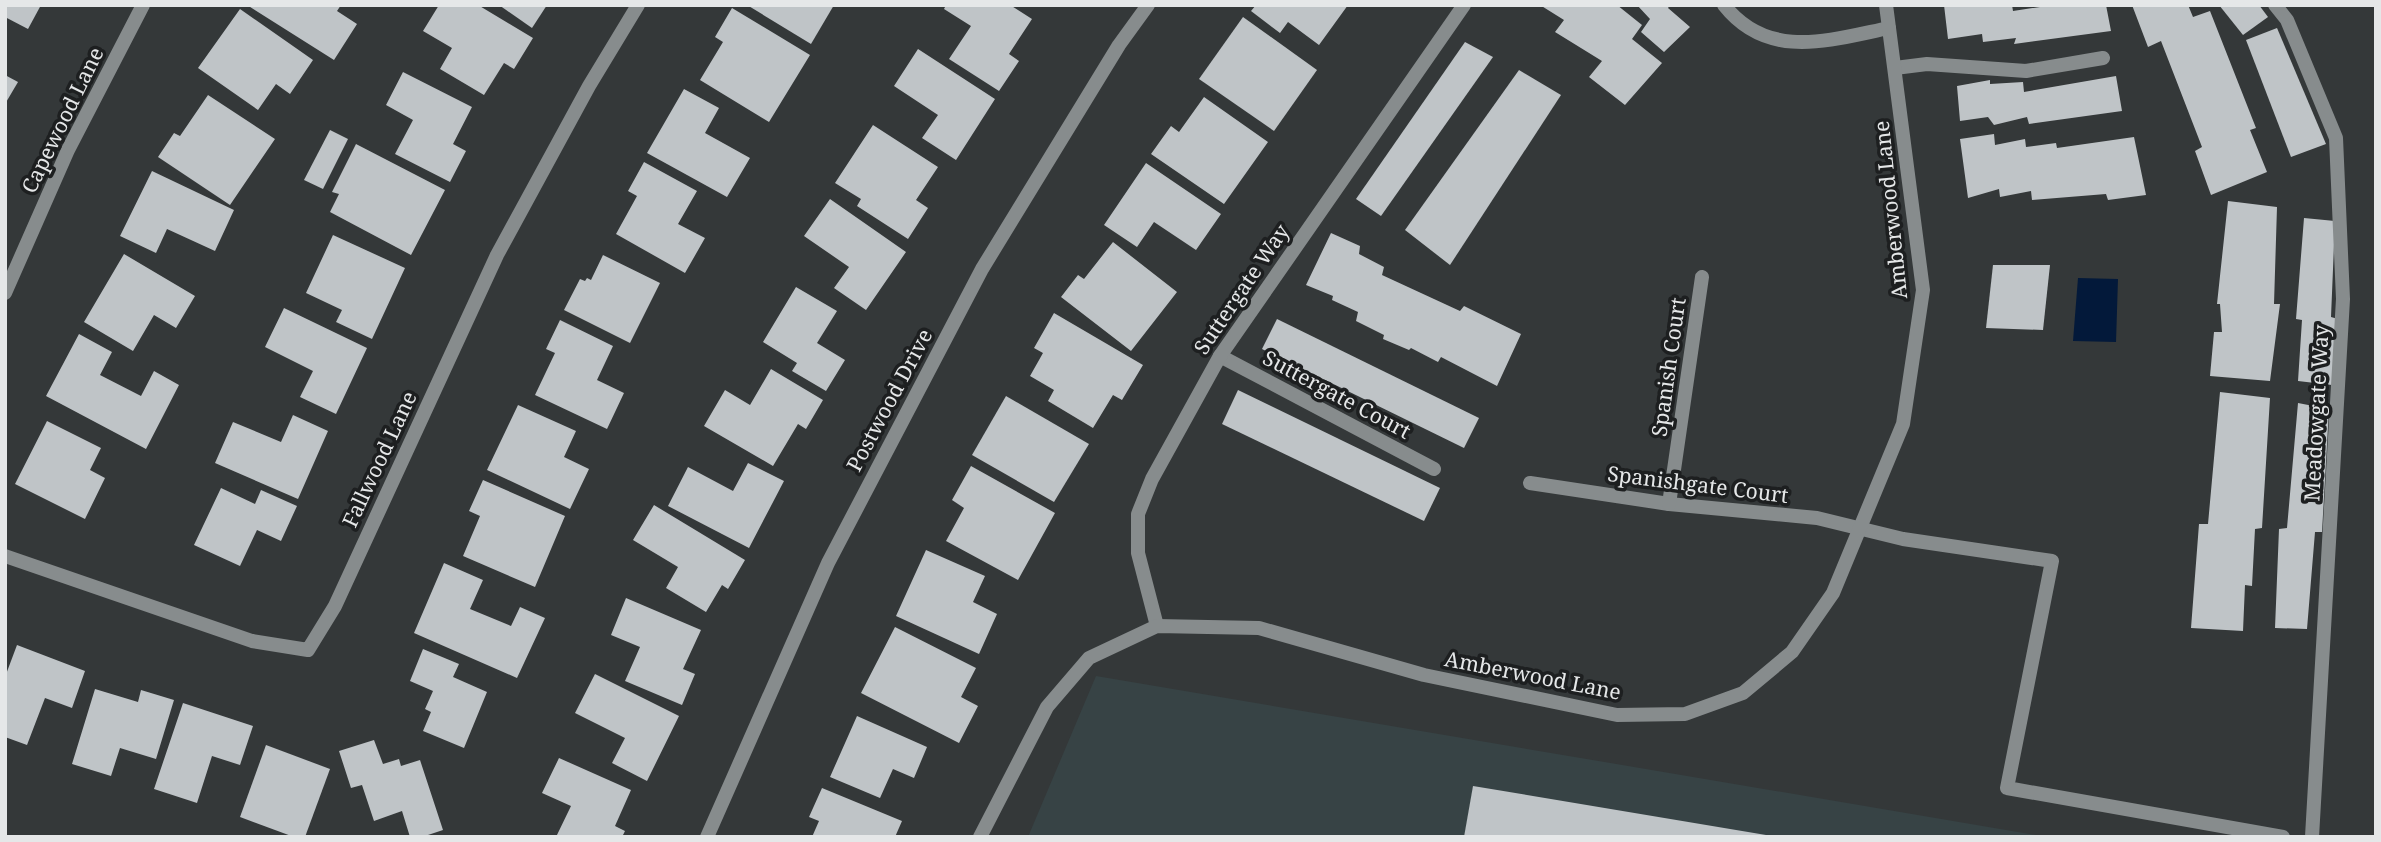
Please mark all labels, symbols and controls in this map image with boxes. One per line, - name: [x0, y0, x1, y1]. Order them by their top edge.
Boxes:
- street label: Capewood Lane: [15, 42, 109, 198]
- street label: Amberwood Lane: [1867, 120, 1913, 300]
- street label: Suttergate Way: [1187, 218, 1295, 360]
- street label: Spanish Court: [1644, 296, 1692, 438]
- street label: Postwood Drive: [840, 324, 938, 476]
- street label: Meadowgate Way: [2297, 324, 2335, 502]
- street label: Suttergate Court: [1258, 343, 1416, 445]
- street label: Fallwood Lane: [335, 387, 423, 531]
- street label: Spanishgate Court: [1606, 459, 1790, 509]
- street label: Amberwood Lane: [1442, 644, 1624, 706]

